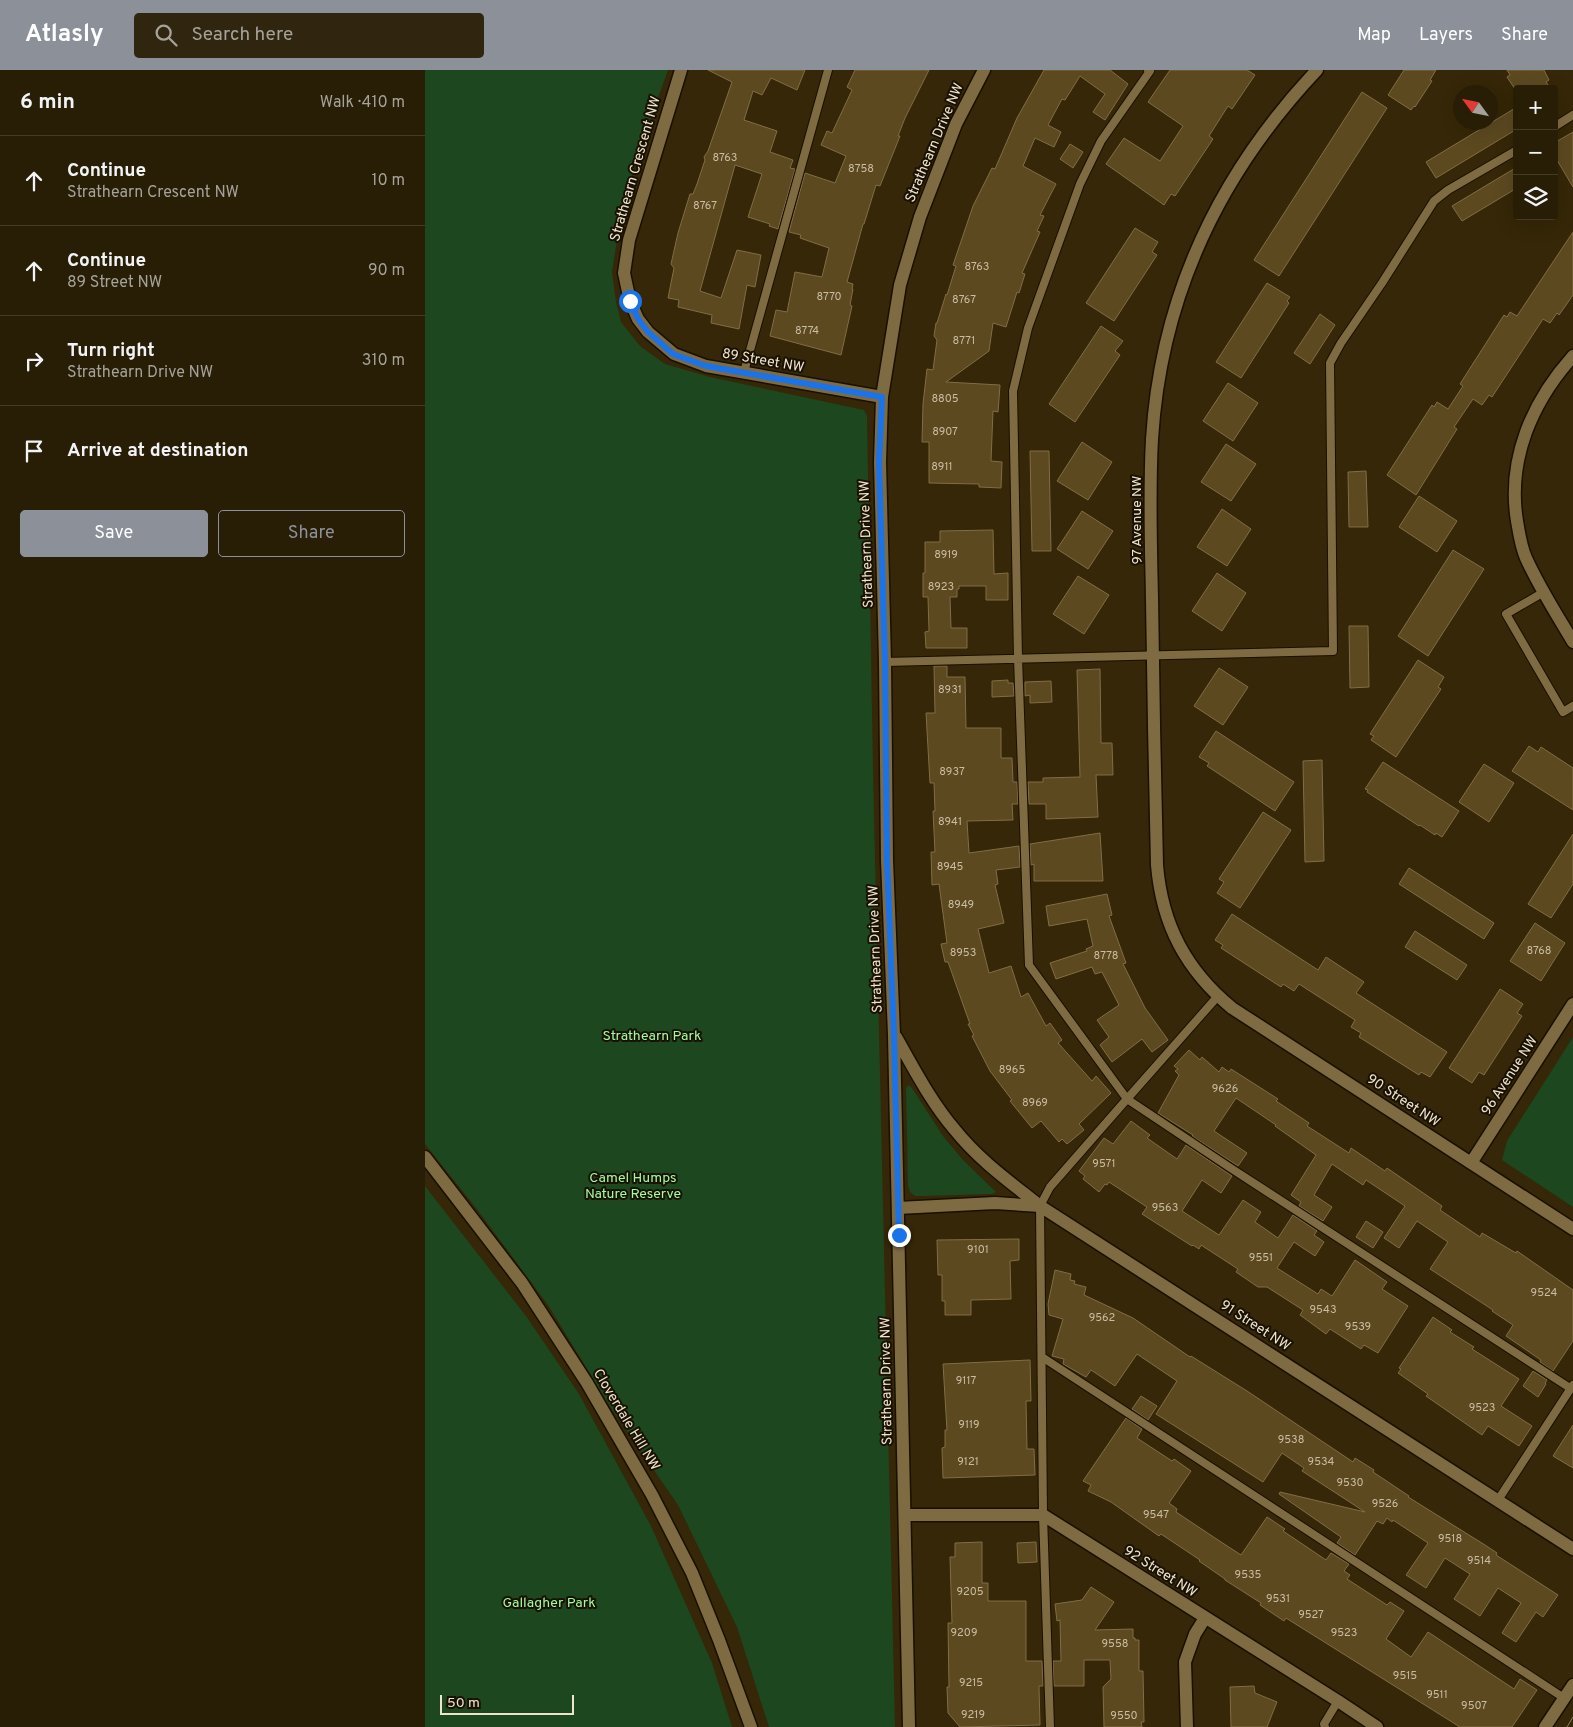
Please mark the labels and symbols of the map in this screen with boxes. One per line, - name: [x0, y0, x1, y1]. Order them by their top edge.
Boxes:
- street label: Strathearn Drive NW: [902, 81, 968, 205]
- north arrow: [1453, 85, 1498, 130]
- street label: Strathearn Crescent NW: [607, 94, 665, 244]
- house number: 8763: [713, 151, 738, 165]
- house number: 8758: [848, 162, 874, 176]
- house number: 8767: [693, 199, 717, 213]
- house number: 8763: [965, 260, 990, 274]
- route start: [619, 290, 642, 313]
- house number: 8770: [816, 290, 842, 304]
- house number: 8767: [952, 293, 976, 307]
- house number: 8774: [795, 324, 819, 338]
- house number: 8771: [953, 334, 975, 348]
- street label: 89 Street NW: [721, 345, 806, 377]
- house number: 8805: [931, 392, 959, 406]
- house number: 8907: [932, 425, 958, 439]
- house number: 8911: [931, 460, 953, 474]
- street label: 97 Avenue NW: [1129, 475, 1146, 565]
- street label: Strathearn Drive NW: [856, 480, 878, 608]
- house number: 8919: [934, 548, 958, 562]
- house number: 8923: [928, 580, 954, 594]
- house number: 8931: [938, 683, 962, 697]
- house number: 8937: [939, 765, 965, 779]
- house number: 8941: [938, 815, 962, 829]
- house number: 8945: [937, 860, 964, 874]
- street label: Strathearn Drive NW: [865, 885, 887, 1013]
- house number: 8949: [948, 898, 974, 912]
- house number: 8768: [1526, 944, 1552, 958]
- house number: 8953: [950, 946, 976, 960]
- house number: 8778: [1094, 949, 1118, 963]
- park label: Strathearn Park: [603, 1028, 701, 1045]
- street label: 96 Avenue NW: [1478, 1033, 1542, 1119]
- house number: 8965: [999, 1063, 1025, 1077]
- street label: 90 Street NW: [1363, 1071, 1443, 1131]
- house number: 9626: [1212, 1082, 1238, 1096]
- house number: 8969: [1022, 1096, 1048, 1110]
- house number: 9571: [1092, 1157, 1116, 1171]
- park label: Camel Humps Nature Reserve: [585, 1170, 681, 1203]
- house number: 9563: [1152, 1201, 1178, 1215]
- route end: [888, 1224, 911, 1247]
- house number: 9101: [967, 1243, 989, 1257]
- house number: 9551: [1249, 1251, 1273, 1265]
- house number: 9524: [1531, 1286, 1558, 1300]
- street label: 91 Street NW: [1217, 1297, 1293, 1355]
- house number: 9543: [1309, 1303, 1337, 1317]
- house number: 9562: [1089, 1311, 1115, 1325]
- street label: Strathearn Drive NW: [877, 1317, 897, 1445]
- house number: 9539: [1345, 1320, 1371, 1334]
- street label: Cloverdale Hill NW: [589, 1366, 663, 1474]
- house number: 9117: [956, 1374, 976, 1388]
- house number: 9523: [1469, 1401, 1495, 1415]
- house number: 9119: [958, 1418, 980, 1432]
- house number: 9538: [1278, 1433, 1304, 1447]
- house number: 9121: [957, 1455, 979, 1469]
- house number: 9534: [1308, 1455, 1335, 1469]
- house number: 9530: [1337, 1476, 1363, 1490]
- house number: 9526: [1372, 1497, 1398, 1511]
- house number: 9547: [1143, 1508, 1169, 1522]
- house number: 9518: [1438, 1532, 1462, 1546]
- street label: 92 Street NW: [1120, 1543, 1200, 1601]
- house number: 9514: [1467, 1554, 1491, 1568]
- house number: 9535: [1235, 1568, 1262, 1582]
- house number: 9205: [956, 1585, 984, 1599]
- house number: 9531: [1266, 1592, 1290, 1606]
- park label: Gallagher Park: [502, 1595, 596, 1612]
- house number: 9527: [1298, 1608, 1324, 1622]
- house number: 9209: [951, 1626, 977, 1640]
- house number: 9523: [1331, 1626, 1357, 1640]
- house number: 9558: [1102, 1637, 1128, 1651]
- house number: 9515: [1393, 1669, 1417, 1683]
- house number: 9215: [959, 1676, 983, 1690]
- house number: 9511: [1426, 1688, 1448, 1702]
- scale bar: [440, 1692, 574, 1715]
- house number: 9507: [1461, 1699, 1487, 1713]
- house number: 9219: [961, 1708, 985, 1722]
- house number: 9550: [1110, 1709, 1138, 1723]

